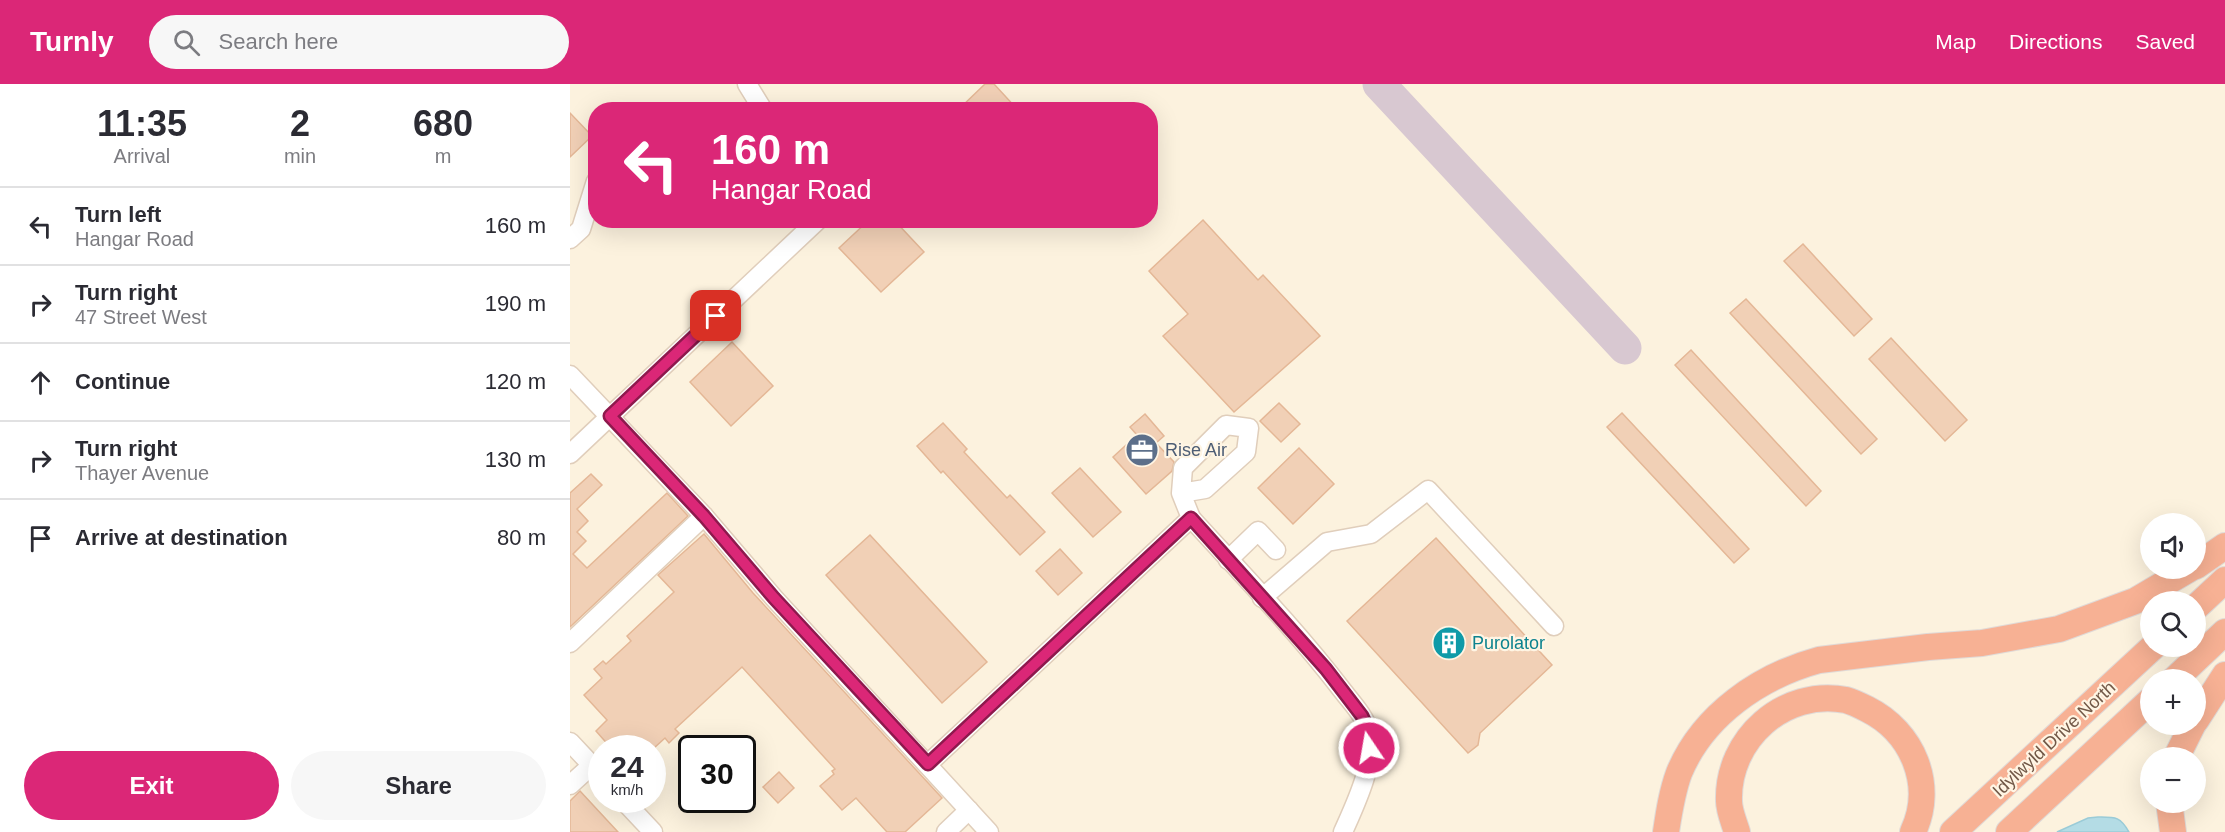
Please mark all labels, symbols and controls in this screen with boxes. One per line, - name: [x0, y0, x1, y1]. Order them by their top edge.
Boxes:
- search box: [149, 15, 569, 69]
- text: Turnly: [30, 26, 113, 57]
- icon: search: [170, 26, 203, 59]
- text: Search here: [218, 29, 338, 54]
- text: Map: [1935, 30, 1976, 53]
- text: Directions: [2009, 30, 2102, 53]
- text: Saved: [2135, 30, 2195, 53]
- text: 11:35: [97, 103, 187, 144]
- text: 2: [290, 103, 310, 144]
- text: 680: [413, 103, 473, 144]
- icon: left: [612, 126, 690, 204]
- text: 160 m: [711, 126, 830, 173]
- text: Arrival: [114, 145, 170, 167]
- text: min: [284, 145, 316, 167]
- text: m: [435, 145, 451, 167]
- text: Hangar Road: [711, 175, 872, 205]
- text: Turn left: [75, 202, 161, 227]
- icon: left: [24, 210, 57, 243]
- text: 160 m: [485, 213, 546, 238]
- text: Hangar Road: [75, 228, 194, 250]
- text: Turn right: [75, 280, 177, 305]
- icon: right: [24, 288, 57, 321]
- pin: [690, 290, 741, 341]
- text: 190 m: [485, 291, 546, 316]
- icon: arrive: [699, 299, 732, 332]
- text: 47 Street West: [75, 306, 207, 328]
- icon: ahead: [24, 366, 57, 399]
- text: Continue: [75, 369, 170, 394]
- text: 120 m: [485, 369, 546, 394]
- office icon: Rise Air: [1124, 432, 1160, 468]
- text: Turn right: [75, 436, 177, 461]
- place label: Rise Air: [1165, 440, 1227, 460]
- icon: right: [24, 444, 57, 477]
- text: 130 m: [485, 447, 546, 472]
- text: Thayer Avenue: [75, 462, 209, 484]
- map controls: [2140, 513, 2206, 813]
- button: sound: [2140, 513, 2206, 579]
- icon: arrive: [24, 522, 57, 555]
- text: Arrive at destination: [75, 525, 288, 550]
- text: 80 m: [497, 525, 546, 550]
- button: search: [2140, 591, 2206, 657]
- building icon: Purolator: [1431, 625, 1467, 661]
- place label: Purolator: [1472, 633, 1545, 653]
- button: +: [2140, 669, 2206, 735]
- street label: Idylwyld Drive North: [1989, 677, 2119, 801]
- position arrow: [1337, 716, 1401, 780]
- speed limit sign: 30: [678, 735, 756, 813]
- button: −: [2140, 747, 2206, 813]
- text: 24: [610, 750, 644, 783]
- button: Exit: [24, 751, 279, 820]
- button: Share: [291, 751, 546, 820]
- text: km/h: [611, 781, 643, 798]

